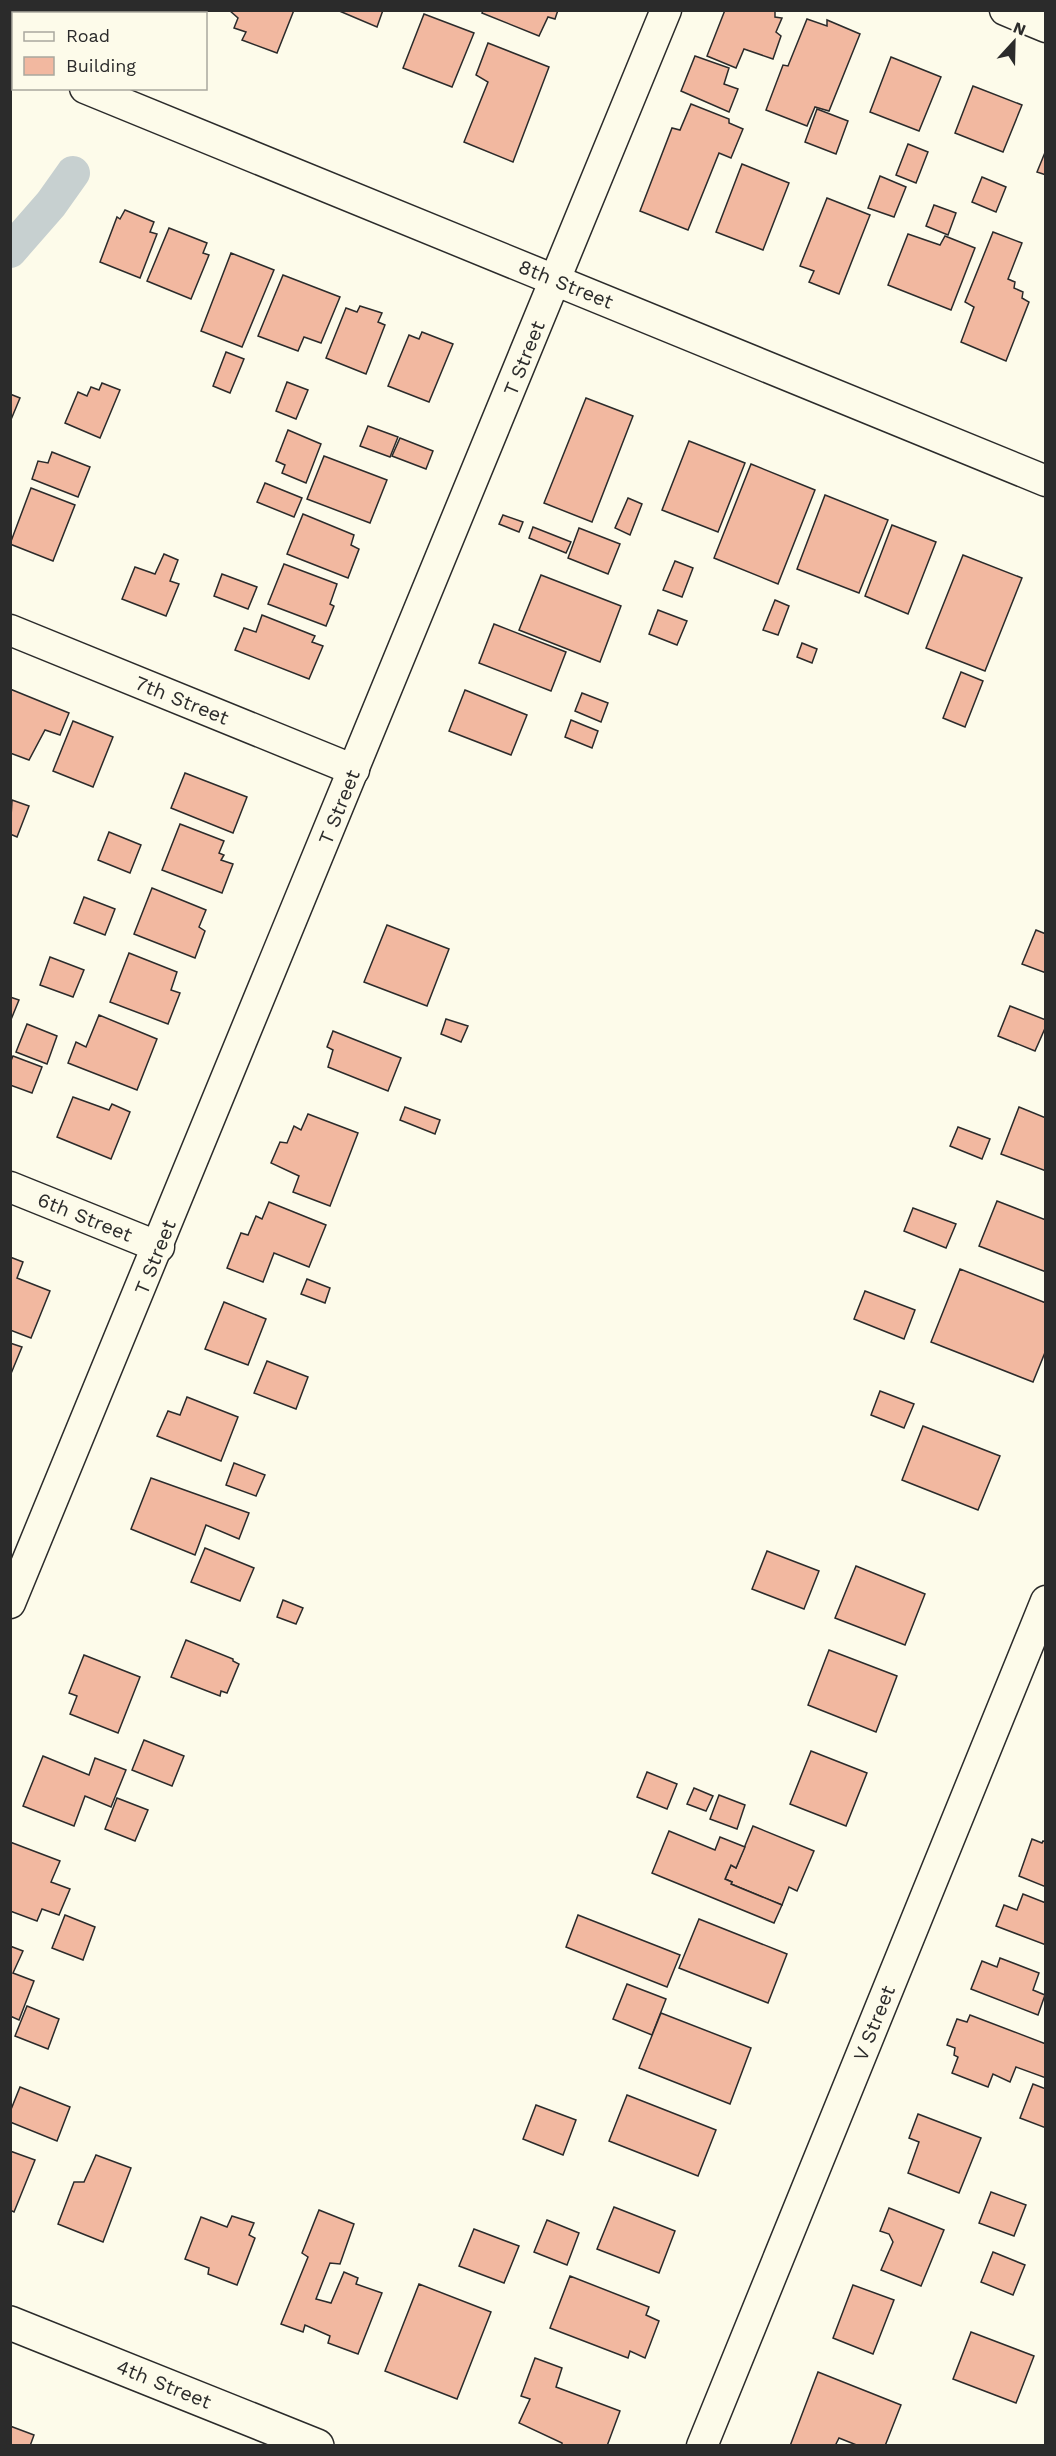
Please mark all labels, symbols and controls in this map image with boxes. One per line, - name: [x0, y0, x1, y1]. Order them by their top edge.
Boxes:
- legend: [12, 12, 207, 90]
- north arrow: [984, 12, 1044, 72]
- text: N: [1010, 18, 1028, 40]
- text: Road: [66, 25, 110, 46]
- text: Building: [66, 55, 136, 76]
- street label: 8th Street: [515, 254, 617, 314]
- street label: T Street: [498, 317, 550, 399]
- street label: 7th Street: [132, 670, 233, 730]
- street label: T Street: [313, 766, 365, 848]
- street label: 6th Street: [34, 1187, 136, 1247]
- street label: T Street: [129, 1216, 181, 1298]
- street label: V Street: [848, 1981, 900, 2064]
- street label: 4th Street: [113, 2354, 215, 2414]

